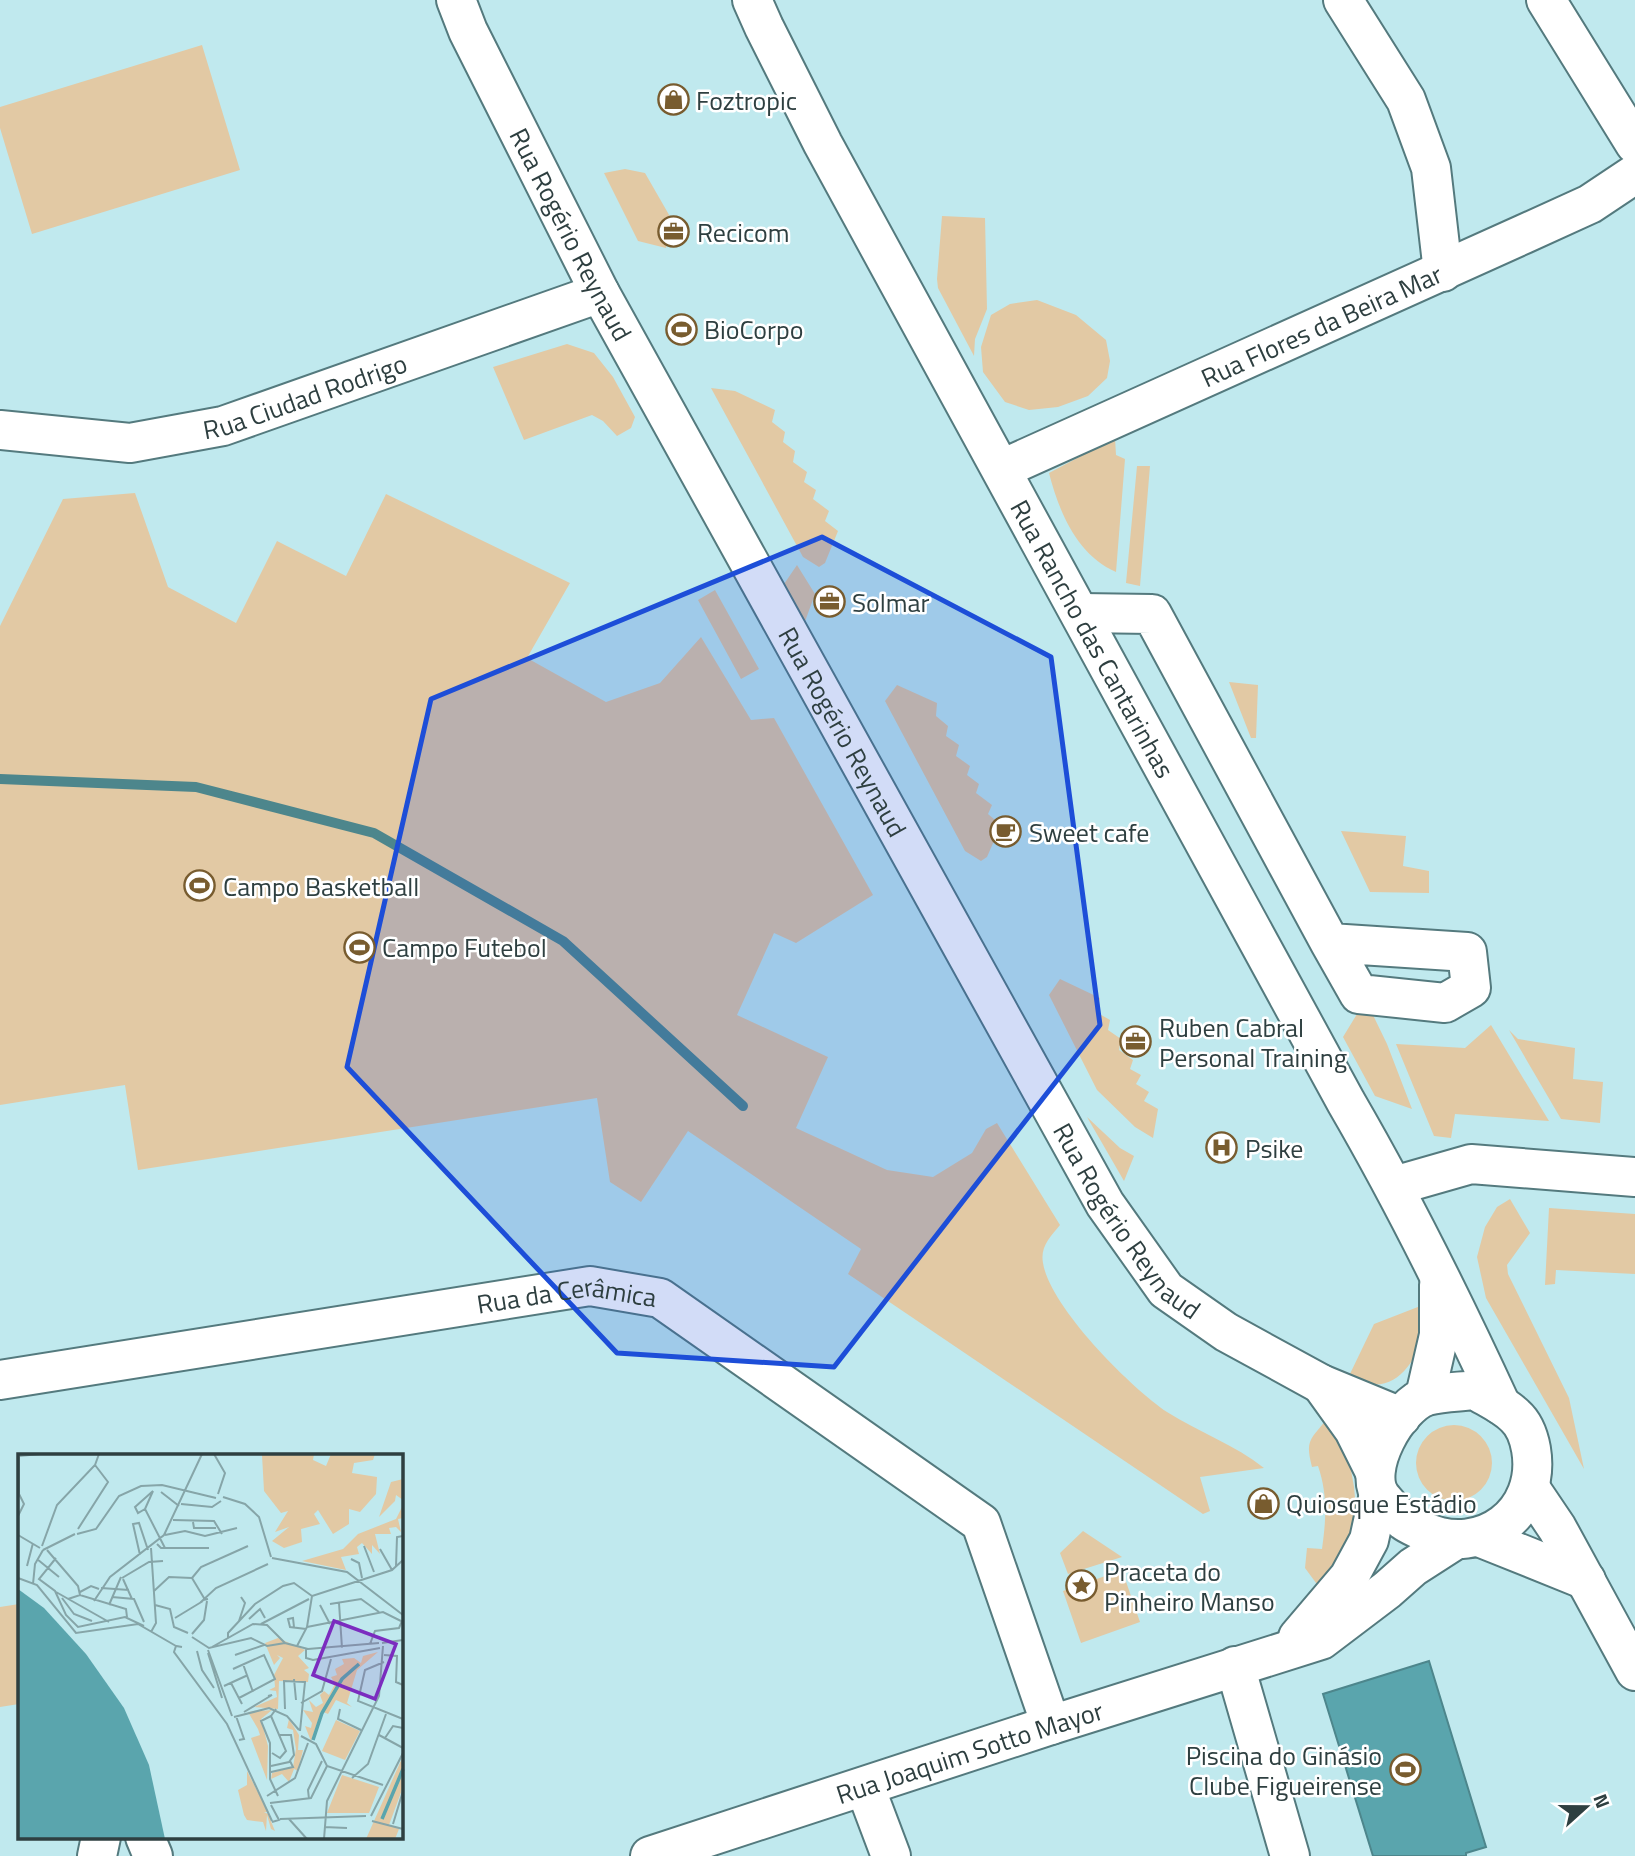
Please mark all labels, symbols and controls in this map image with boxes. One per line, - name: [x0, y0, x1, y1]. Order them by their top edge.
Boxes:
- place label: Foztropic: [696, 81, 797, 120]
- shop icon: Foztropic: [656, 83, 690, 117]
- street label: Rua Rogério Reynaud: [500, 121, 642, 348]
- place label: Recicom: [697, 213, 790, 252]
- office icon: Recicom: [657, 215, 691, 249]
- street label: Rua Flores da Beira Mar: [1194, 254, 1448, 397]
- place label: BioCorpo: [704, 310, 803, 349]
- sports icon: BioCorpo: [664, 312, 698, 346]
- street label: Rua Ciudad Rodrigo: [200, 343, 412, 449]
- street label: Rua Rancho das Cantarinhas: [1001, 492, 1185, 785]
- place label: Solmar: [852, 583, 930, 622]
- office icon: Solmar: [812, 585, 846, 619]
- street label: Rua Rogério Reynaud: [769, 619, 917, 844]
- place label: Sweet cafe: [1029, 813, 1149, 852]
- cafe icon: Sweet cafe: [989, 815, 1023, 849]
- place label: Campo Basketball: [223, 867, 419, 906]
- sports icon: Campo Basketball: [183, 869, 217, 903]
- place label: Campo Futebol: [382, 928, 547, 967]
- sports icon: Campo Futebol: [342, 930, 376, 964]
- place label: Ruben Cabral Personal Training: [1159, 1008, 1347, 1077]
- office icon: Ruben Cabral Personal Training: [1119, 1025, 1153, 1059]
- street label: Rua Rogério Reynaud: [1044, 1115, 1209, 1328]
- place label: Psike: [1245, 1129, 1303, 1168]
- hospital icon: Psike: [1205, 1131, 1239, 1165]
- street label: Rua da Cerâmica: [474, 1266, 660, 1323]
- inset map: [18, 1454, 402, 1839]
- place label: Quiosque Estádio: [1286, 1484, 1477, 1523]
- shop icon: Quiosque Estádio: [1246, 1486, 1280, 1520]
- place label: Praceta do Pinheiro Manso: [1104, 1552, 1275, 1621]
- place icon: Praceta do Pinheiro Manso: [1064, 1569, 1098, 1603]
- street label: Rua Joaquim Sotto Mayor: [831, 1690, 1108, 1813]
- place label: Piscina do Ginásio Clube Figueirense: [1186, 1736, 1382, 1805]
- sports icon: Piscina do Ginásio Clube Figueirense: [1388, 1753, 1422, 1787]
- north arrow: [1551, 1772, 1621, 1842]
- text: N: [1586, 1789, 1618, 1812]

